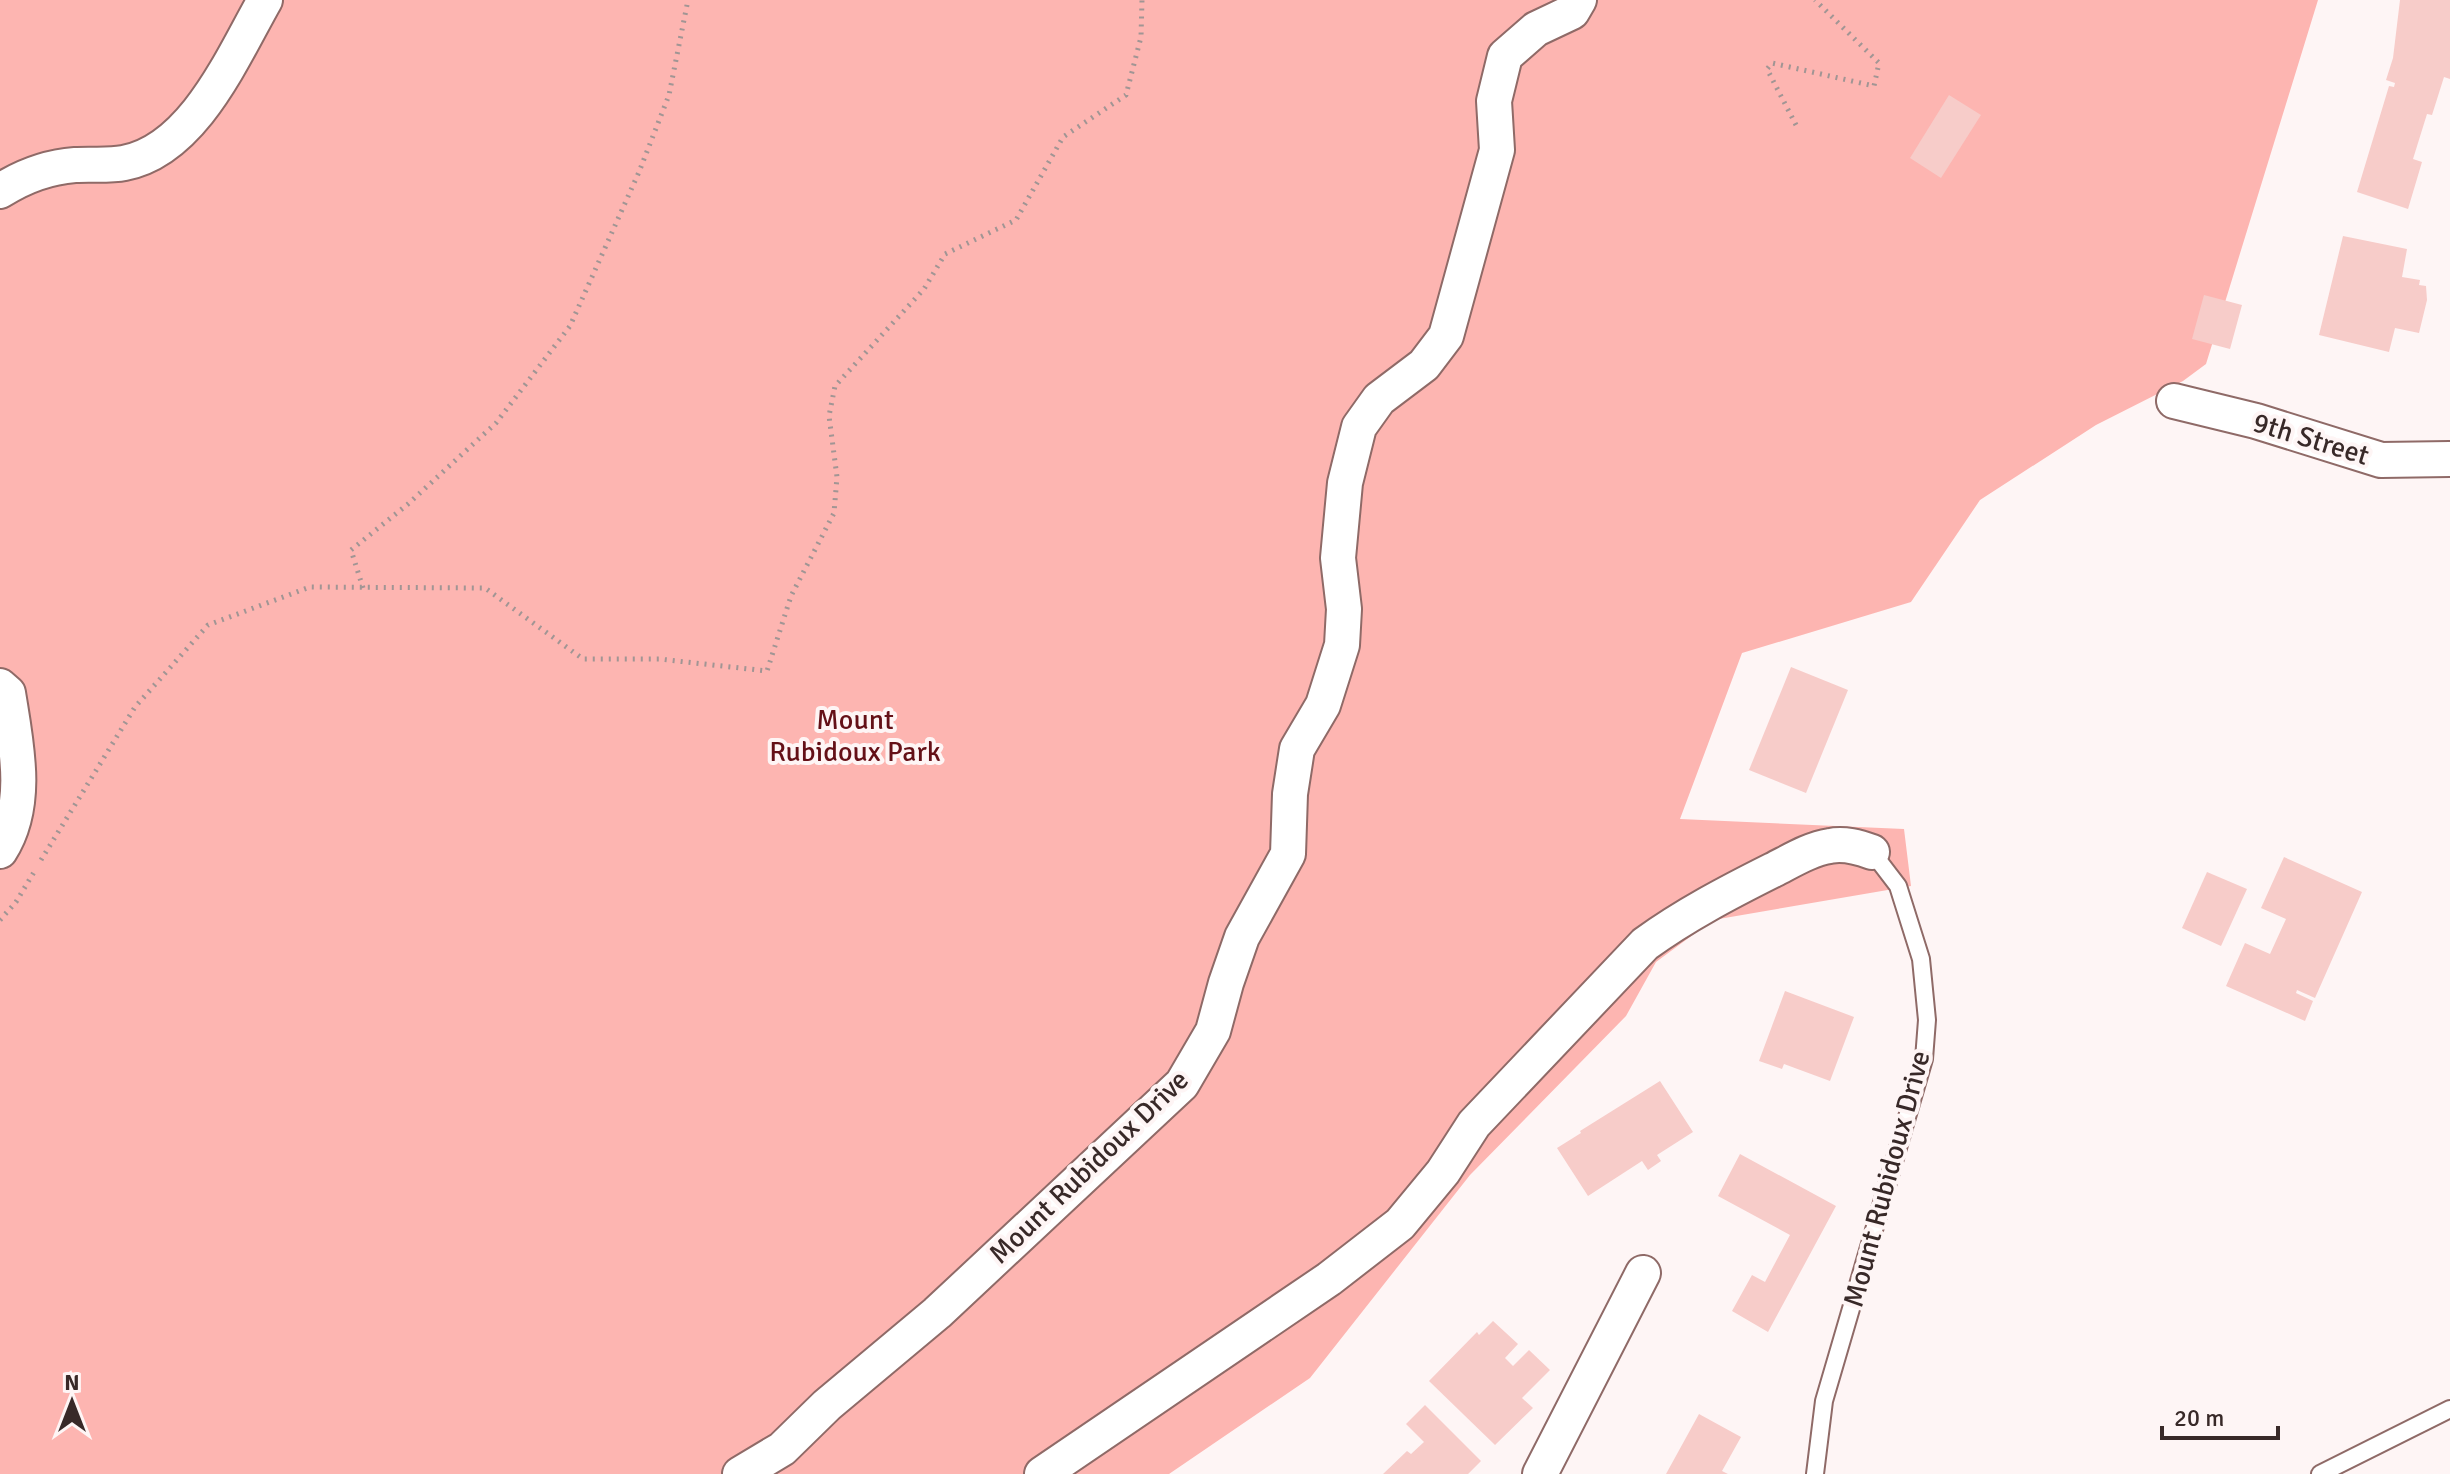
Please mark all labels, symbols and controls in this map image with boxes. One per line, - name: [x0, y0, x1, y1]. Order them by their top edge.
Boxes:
- street label: 9th Street: [2249, 405, 2373, 473]
- park label: Mount Rubidoux Park: [769, 703, 941, 769]
- street label: Mount Rubidoux Drive: [1836, 1047, 1938, 1311]
- street label: Mount Rubidoux Drive: [982, 1063, 1196, 1271]
- north arrow: [32, 1362, 112, 1442]
- text: N: [64, 1369, 80, 1396]
- scale bar: [2162, 1390, 2278, 1440]
- text: 20 m: [2174, 1403, 2224, 1433]

